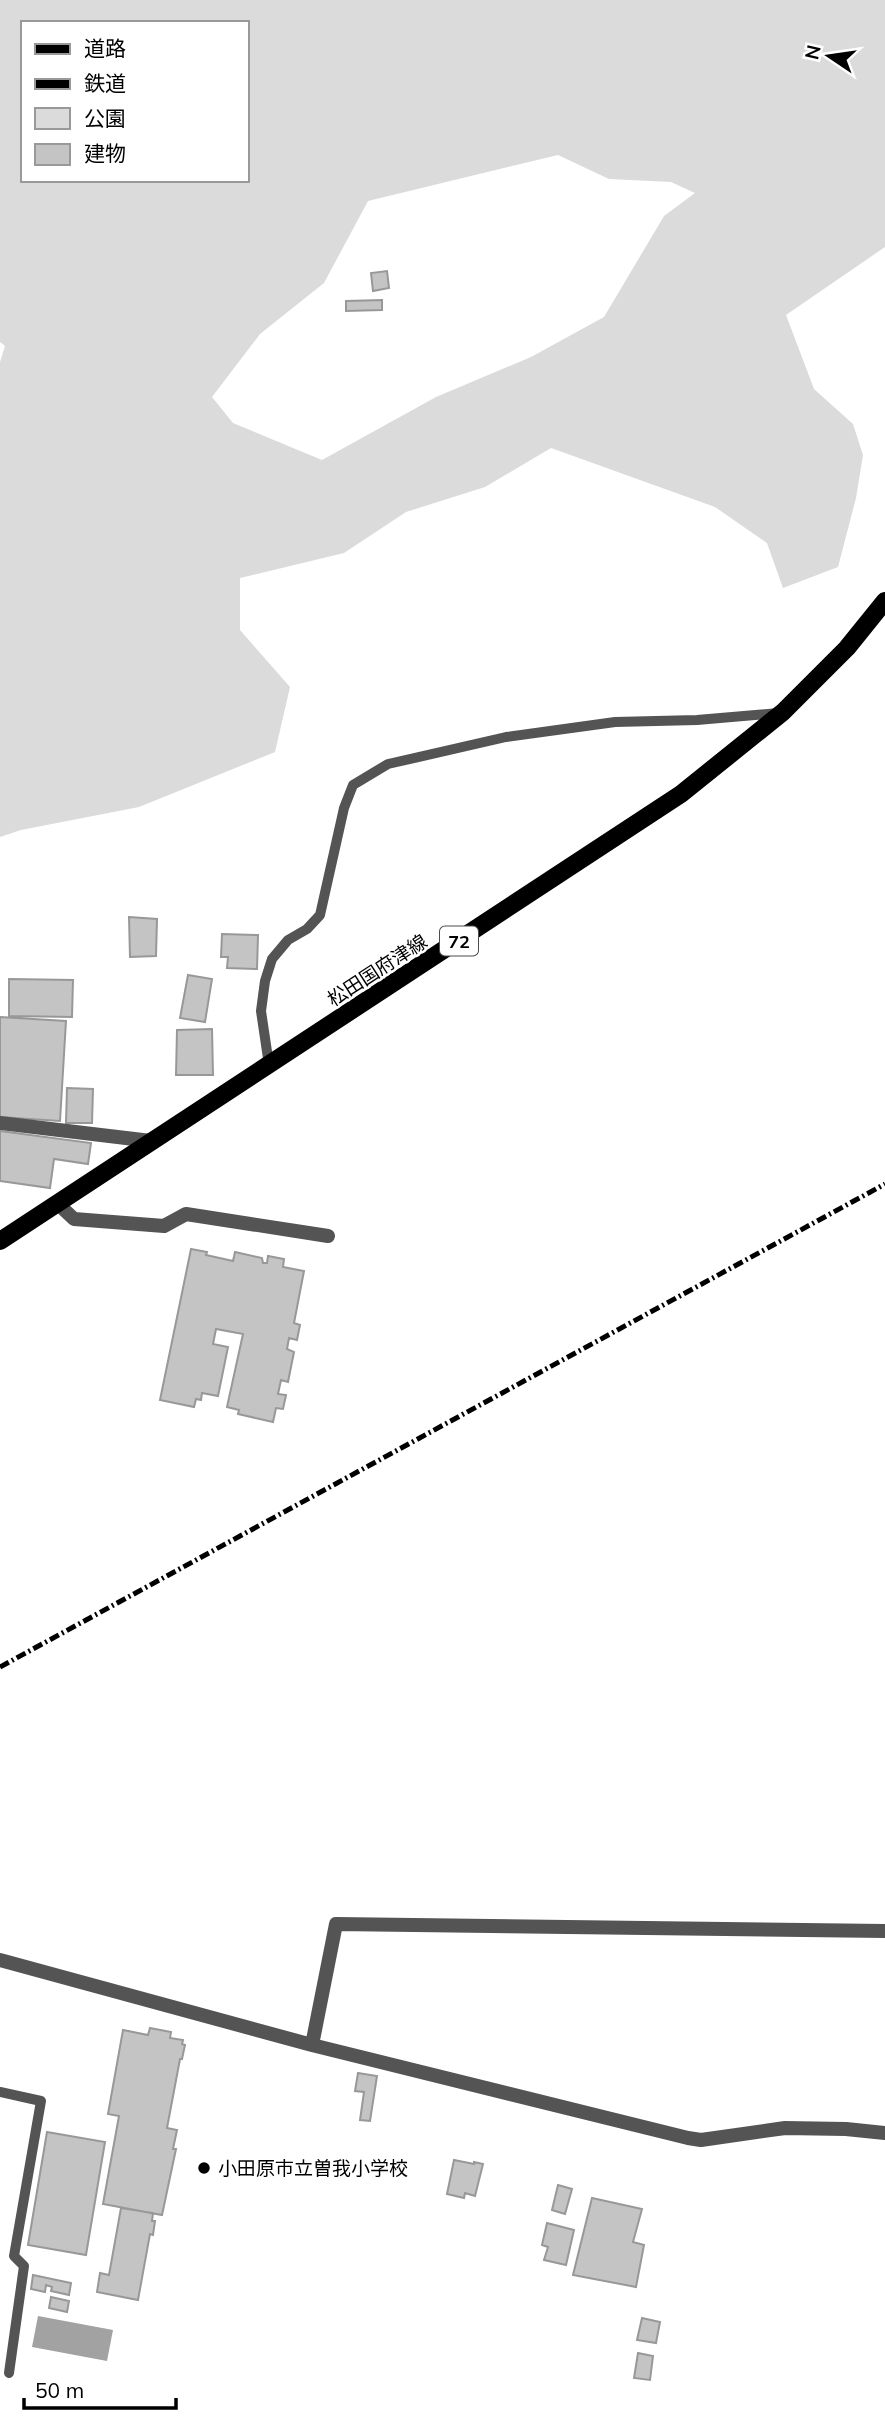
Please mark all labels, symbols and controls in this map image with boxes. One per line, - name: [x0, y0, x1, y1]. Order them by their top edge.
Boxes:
- legend: [21, 21, 248, 182]
- north arrow: [794, 21, 864, 91]
- text: 道路: [84, 35, 126, 61]
- text: N: [799, 42, 826, 62]
- text: 鉄道: [84, 70, 126, 96]
- text: 公園: [84, 105, 126, 131]
- text: 建物: [84, 140, 126, 166]
- road number: 72: [440, 926, 478, 956]
- street label: 松田国府津線: [323, 929, 431, 1011]
- place label: 小田原市立曽我小学校: [218, 2156, 408, 2180]
- marker: 小田原市立曽我小学校: [196, 2160, 212, 2176]
- scale bar: [24, 2366, 177, 2410]
- text: 50 m: [35, 2377, 84, 2403]

